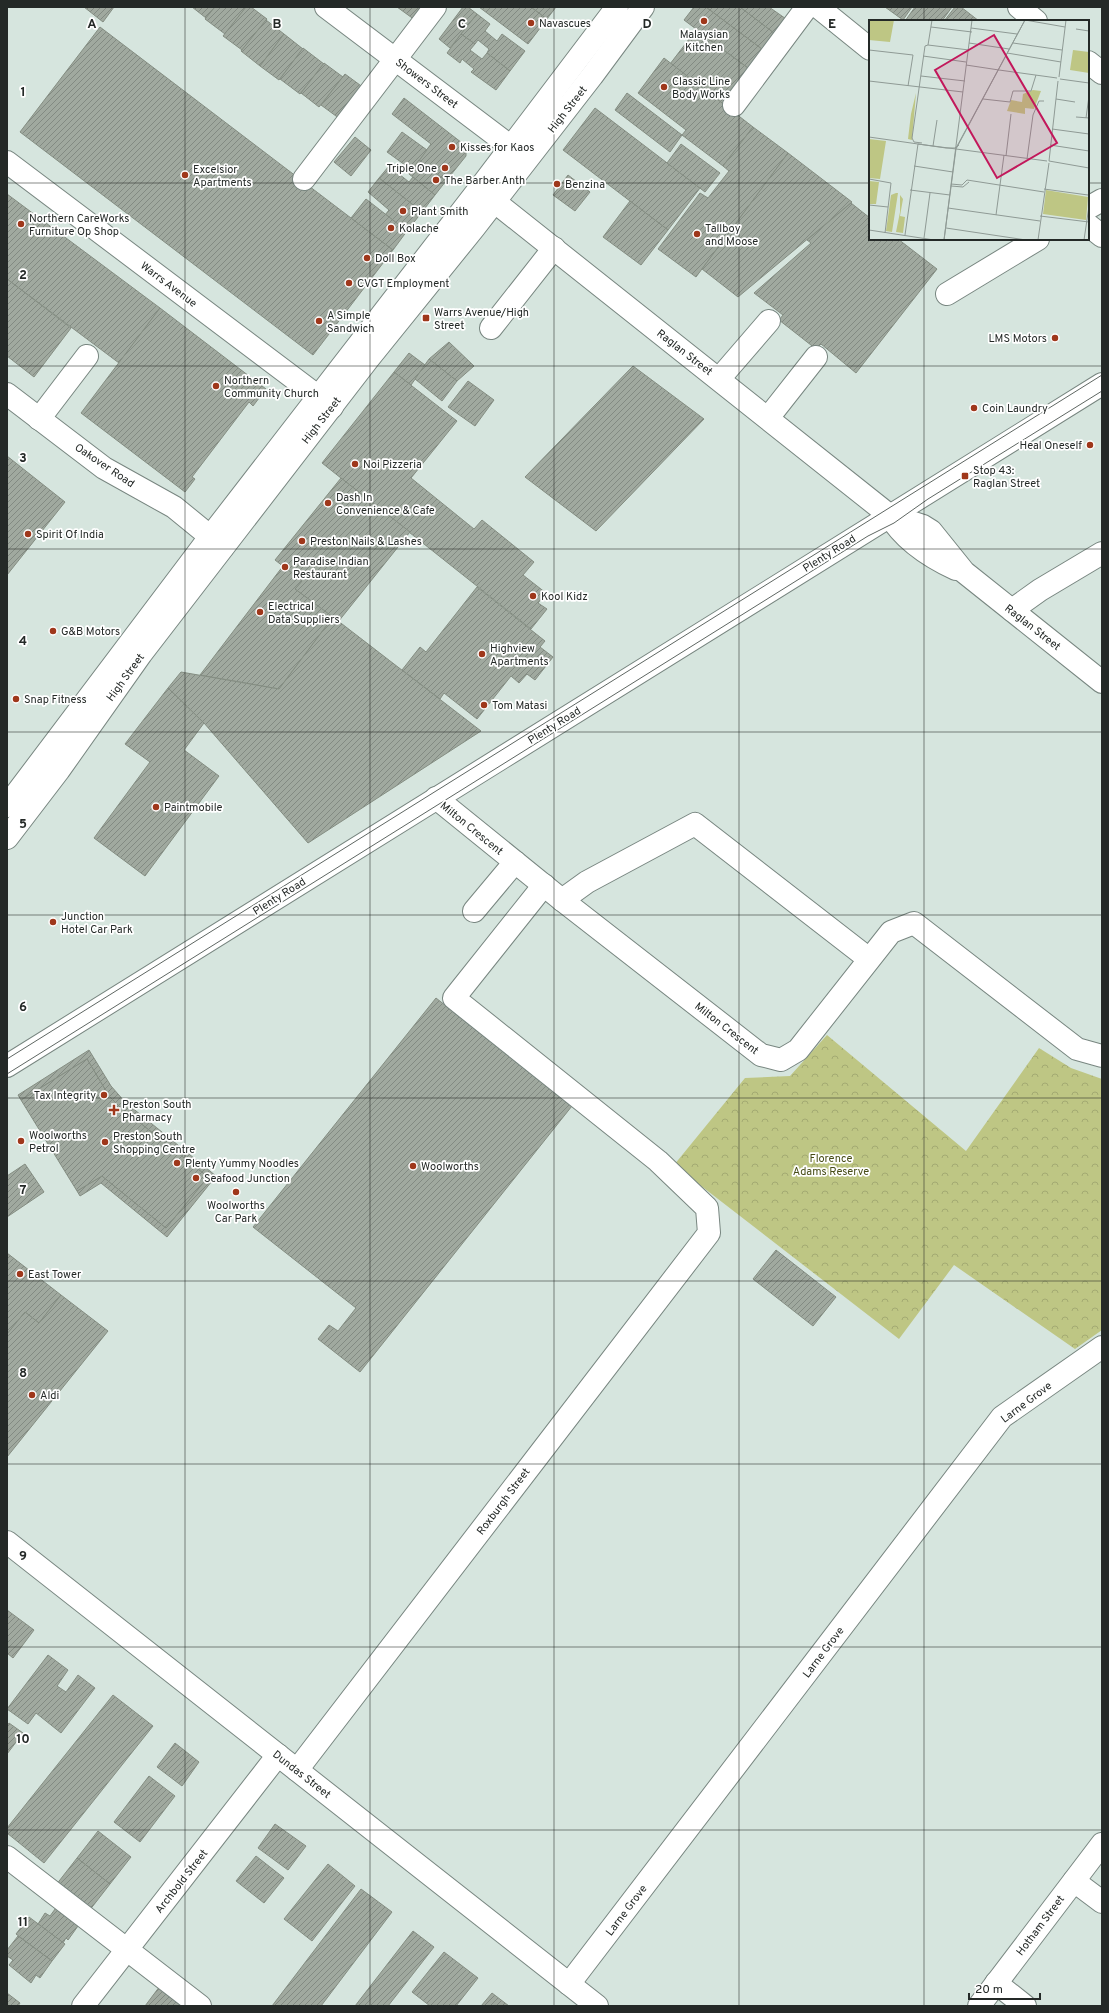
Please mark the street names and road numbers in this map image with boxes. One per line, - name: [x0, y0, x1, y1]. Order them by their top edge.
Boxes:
- street label: Showers Street: [392, 56, 461, 112]
- street label: High Street: [545, 83, 590, 136]
- street label: Warrs Avenue: [137, 259, 200, 311]
- street label: Raglan Street: [654, 327, 715, 379]
- street label: High Street: [299, 394, 344, 447]
- street label: Oakover Road: [72, 441, 137, 491]
- street label: Plenty Road: [801, 532, 859, 576]
- street label: Raglan Street: [1002, 602, 1063, 654]
- street label: High Street: [104, 651, 148, 704]
- street label: Plenty Road: [526, 704, 584, 748]
- street label: Milton Crescent: [437, 799, 506, 859]
- street label: Plenty Road: [251, 875, 309, 919]
- street label: Milton Crescent: [692, 1000, 761, 1058]
- street label: Larne Grove: [998, 1379, 1055, 1427]
- street label: Roxburgh Street: [474, 1465, 534, 1538]
- street label: Larne Grove: [800, 1624, 848, 1681]
- street label: Dundas Street: [269, 1748, 333, 1802]
- street label: Archbold Street: [152, 1847, 211, 1917]
- street label: Larne Grove: [603, 1882, 651, 1939]
- street label: Hotham Street: [1014, 1893, 1068, 1959]

